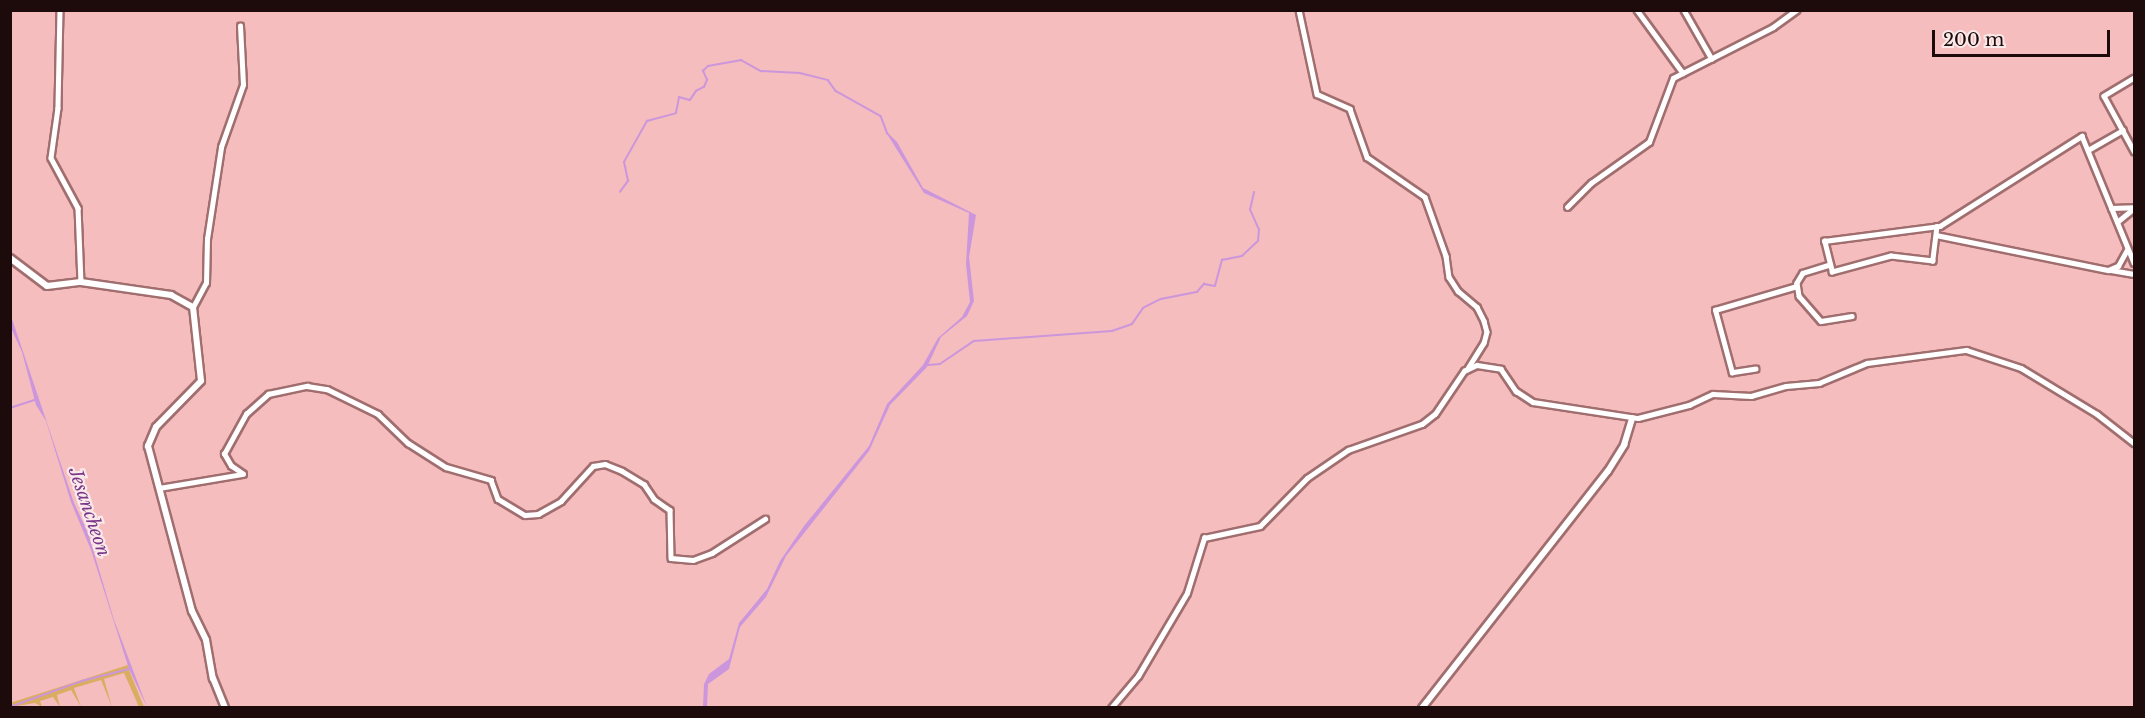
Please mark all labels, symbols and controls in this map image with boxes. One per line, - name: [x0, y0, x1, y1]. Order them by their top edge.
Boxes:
- scale bar: [1935, 18, 2114, 56]
- text: 200 m: [1943, 29, 2004, 51]
- water label: Jesancheon: [64, 465, 114, 559]

